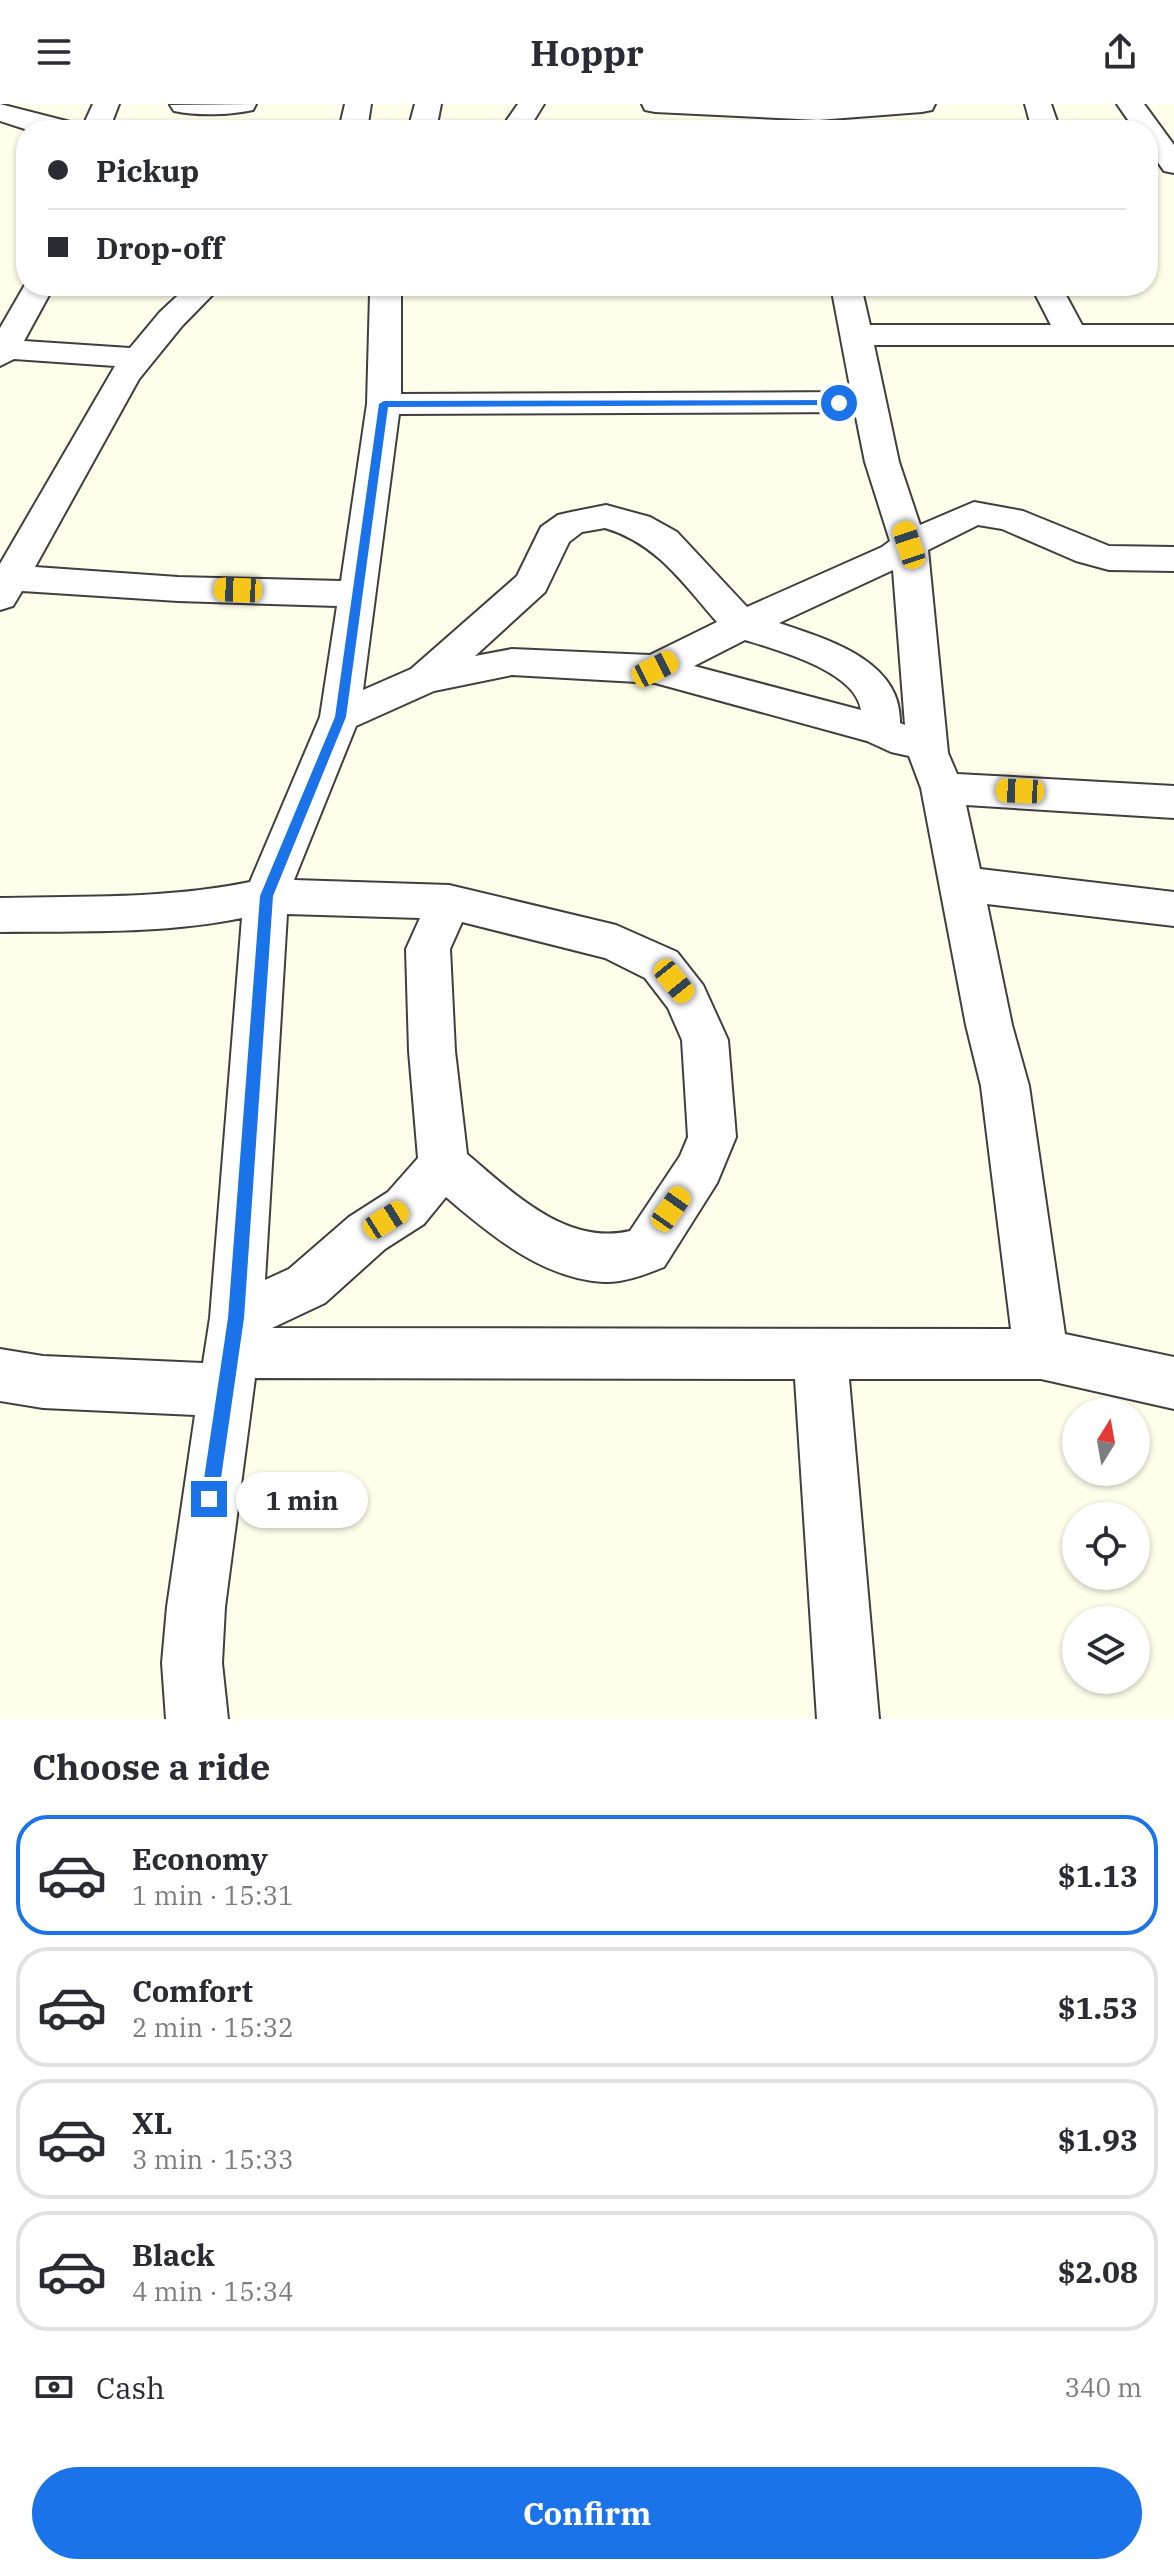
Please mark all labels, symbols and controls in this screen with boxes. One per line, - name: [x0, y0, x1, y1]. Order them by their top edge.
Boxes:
- text: Hoppr: [530, 29, 644, 76]
- icon: menu: [32, 30, 76, 74]
- icon: share: [1098, 30, 1142, 74]
- text: Pickup: [96, 151, 199, 190]
- text: Drop-off: [96, 228, 224, 267]
- route start: [821, 385, 857, 421]
- car: [890, 518, 928, 572]
- car: [214, 577, 262, 603]
- car: [628, 647, 682, 691]
- car: [996, 778, 1044, 804]
- car: [650, 955, 698, 1007]
- car: [647, 1182, 695, 1236]
- car: [359, 1197, 413, 1243]
- north arrow: [1062, 1398, 1150, 1486]
- map controls: [1062, 1398, 1150, 1694]
- callout: 1 min: [237, 1471, 369, 1527]
- route end: [191, 1481, 227, 1517]
- text: 1 min: [266, 1483, 338, 1517]
- button: locate: [1062, 1502, 1150, 1590]
- button: layers: [1062, 1606, 1150, 1694]
- text: Choose a ride: [32, 1743, 271, 1790]
- icon: car: [36, 1839, 108, 1911]
- text: Economy: [132, 1839, 268, 1878]
- text: $1.13: [1058, 1856, 1138, 1895]
- text: 1 min · 15:31: [132, 1878, 294, 1912]
- icon: car: [36, 1971, 108, 2043]
- text: Comfort: [132, 1971, 253, 2010]
- text: $1.53: [1058, 1988, 1138, 2027]
- text: 2 min · 15:32: [132, 2010, 294, 2044]
- icon: car: [36, 2103, 108, 2175]
- text: XL: [132, 2103, 172, 2142]
- text: $1.93: [1058, 2120, 1138, 2159]
- text: 3 min · 15:33: [132, 2142, 294, 2176]
- icon: car: [36, 2235, 108, 2307]
- text: Black: [132, 2235, 215, 2274]
- text: $2.08: [1058, 2252, 1138, 2291]
- text: 4 min · 15:34: [132, 2274, 294, 2308]
- icon: cash: [32, 2365, 76, 2409]
- text: Cash: [96, 2368, 165, 2407]
- text: 340 m: [1064, 2370, 1142, 2404]
- button: Confirm: [32, 2467, 1142, 2559]

